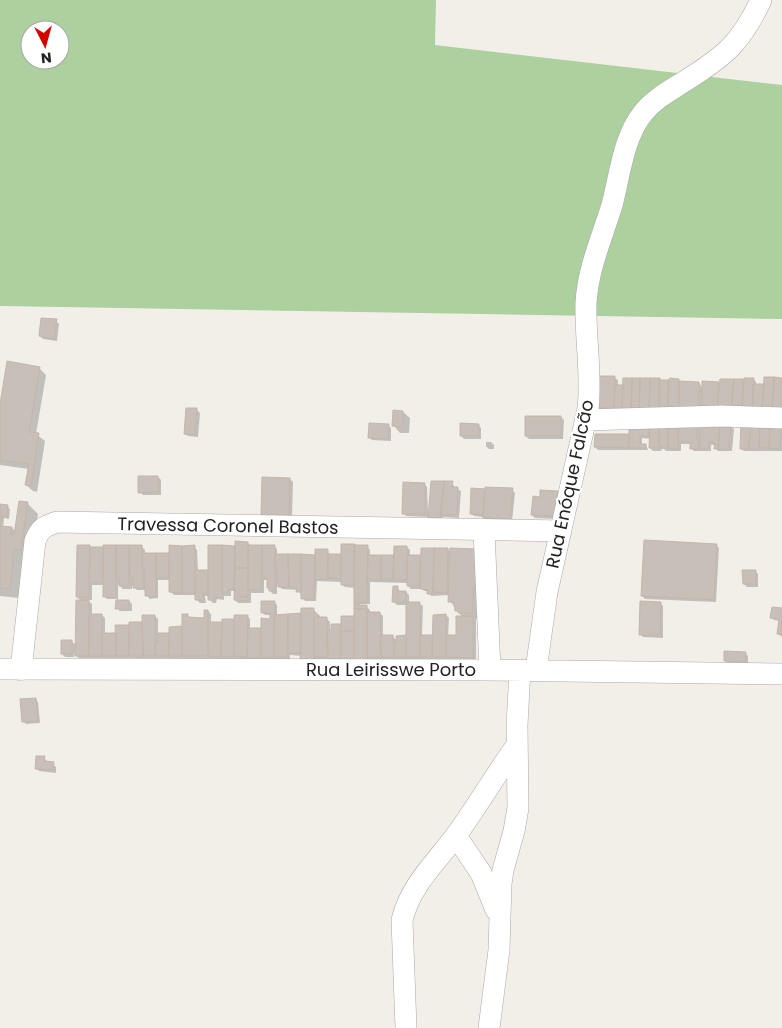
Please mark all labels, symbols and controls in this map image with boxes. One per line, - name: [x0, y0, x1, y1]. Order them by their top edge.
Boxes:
- north arrow: [20, 20, 70, 70]
- text: N: [40, 47, 53, 68]
- street label: Rua Enóque Falcão: [539, 397, 600, 570]
- street label: Travessa Coronel Bastos: [117, 511, 339, 540]
- street label: Rua Leirisswe Porto: [306, 657, 476, 682]

